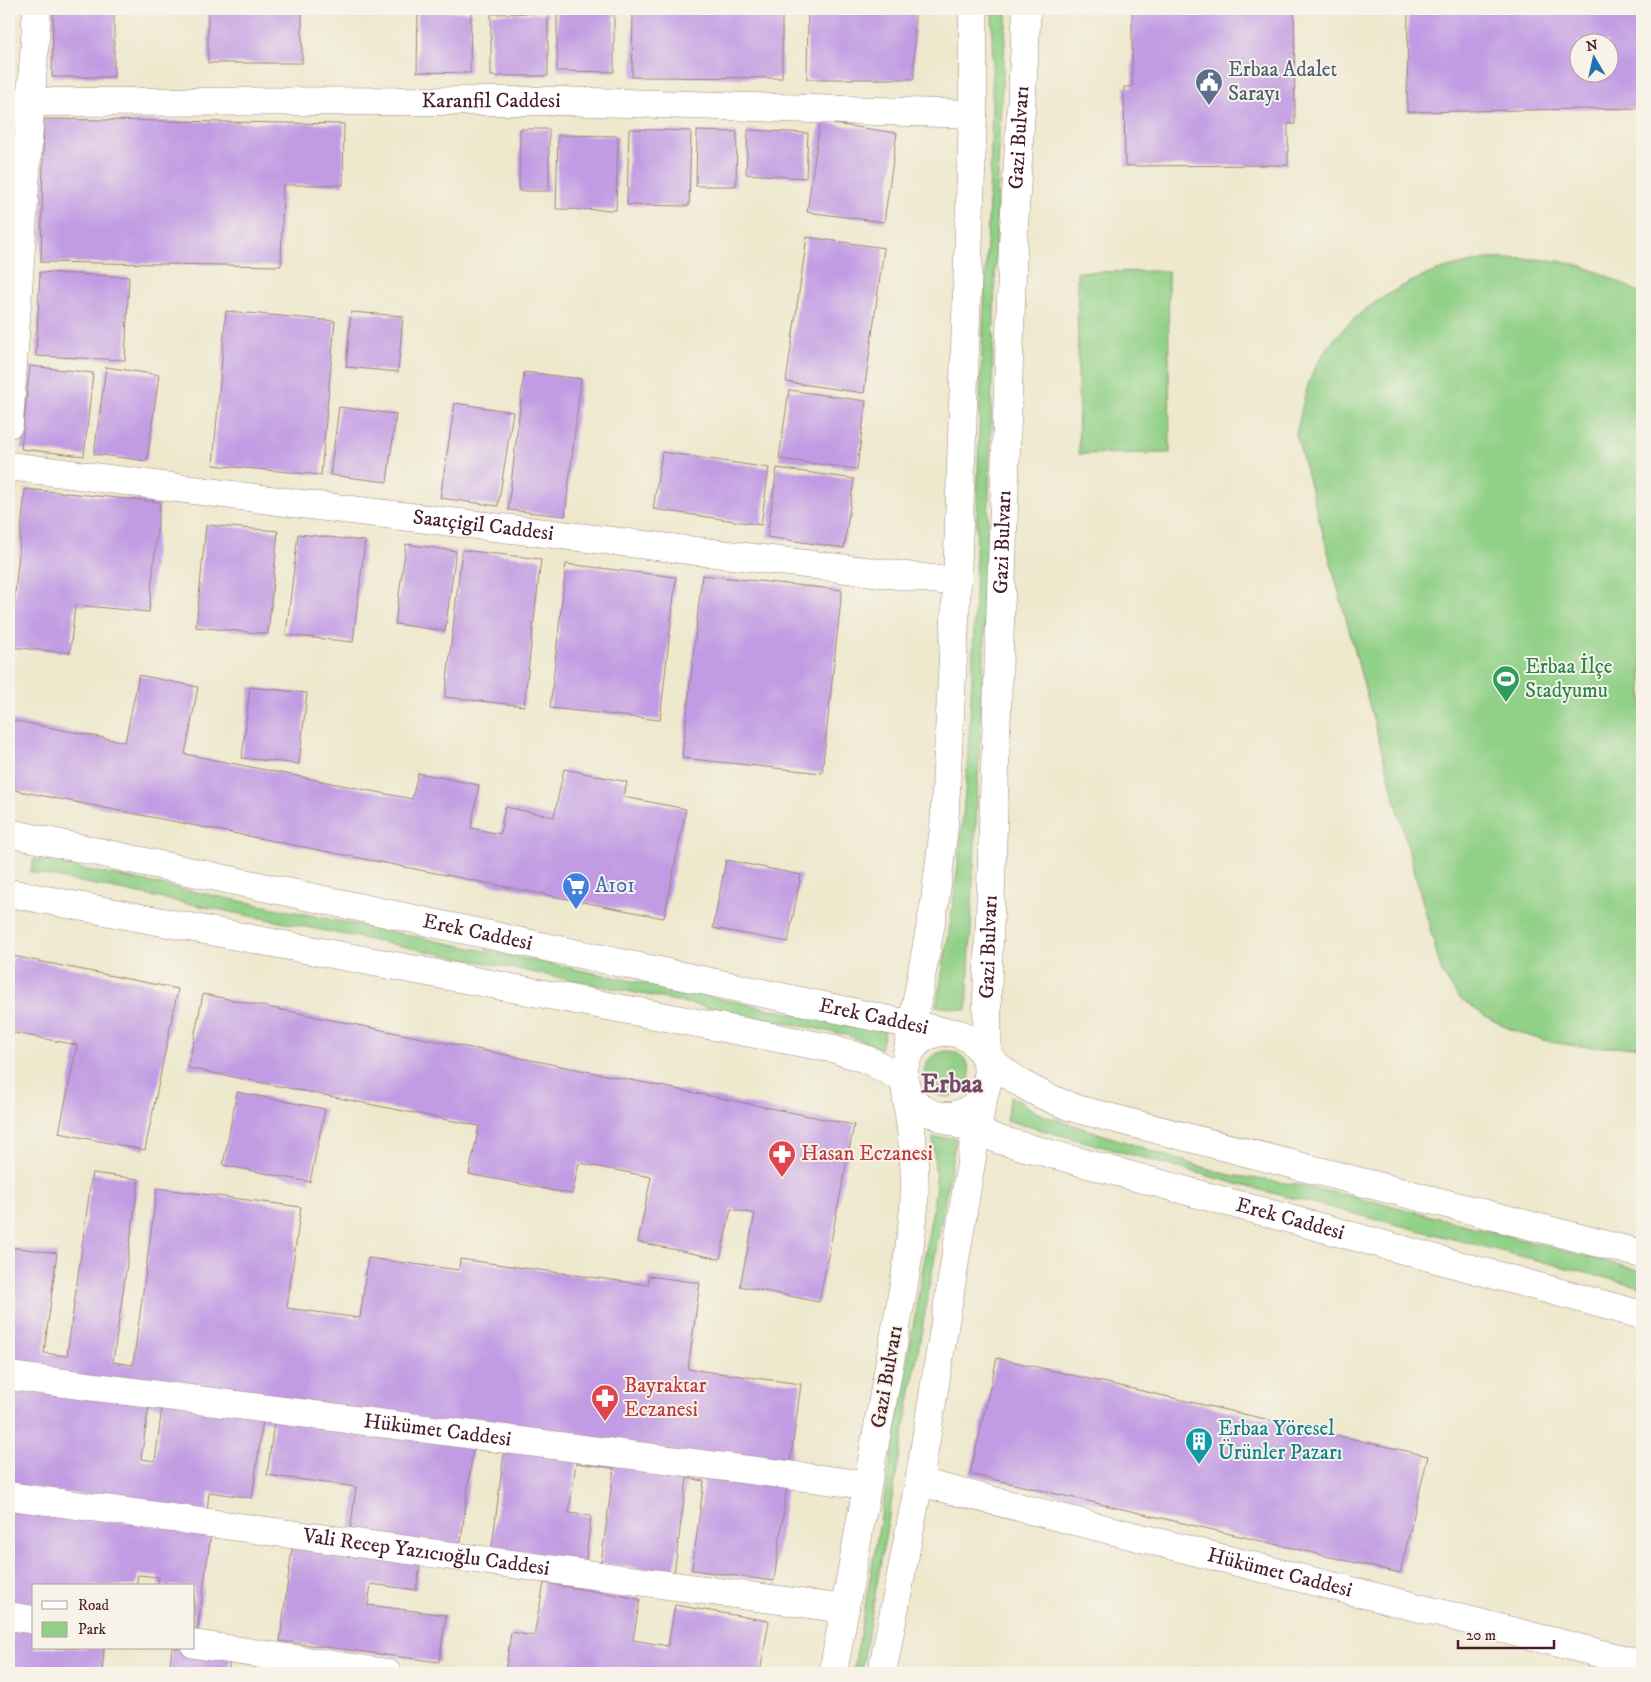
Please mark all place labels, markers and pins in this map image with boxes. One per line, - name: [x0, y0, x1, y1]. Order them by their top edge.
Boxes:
- place label: Erbaa Adalet Sarayı: [1228, 57, 1338, 107]
- public building icon: Erbaa Adalet Sarayı: [1194, 67, 1224, 106]
- place label: Erbaa İlçe Stadyumu: [1525, 653, 1613, 704]
- sports icon: Erbaa İlçe Stadyumu: [1491, 664, 1521, 703]
- supermarket icon: A101: [561, 871, 591, 910]
- place label: A101: [595, 873, 635, 899]
- pharmacy icon: Hasan Eczanesi: [767, 1139, 797, 1178]
- place label: Hasan Eczanesi: [801, 1141, 933, 1167]
- place label: Bayraktar Eczanesi: [624, 1373, 707, 1423]
- pharmacy icon: Bayraktar Eczanesi: [590, 1383, 620, 1422]
- place label: Erbaa Yöresel Ürünler Pazarı: [1218, 1416, 1342, 1466]
- building icon: Erbaa Yöresel Ürünler Pazarı: [1184, 1426, 1214, 1465]

